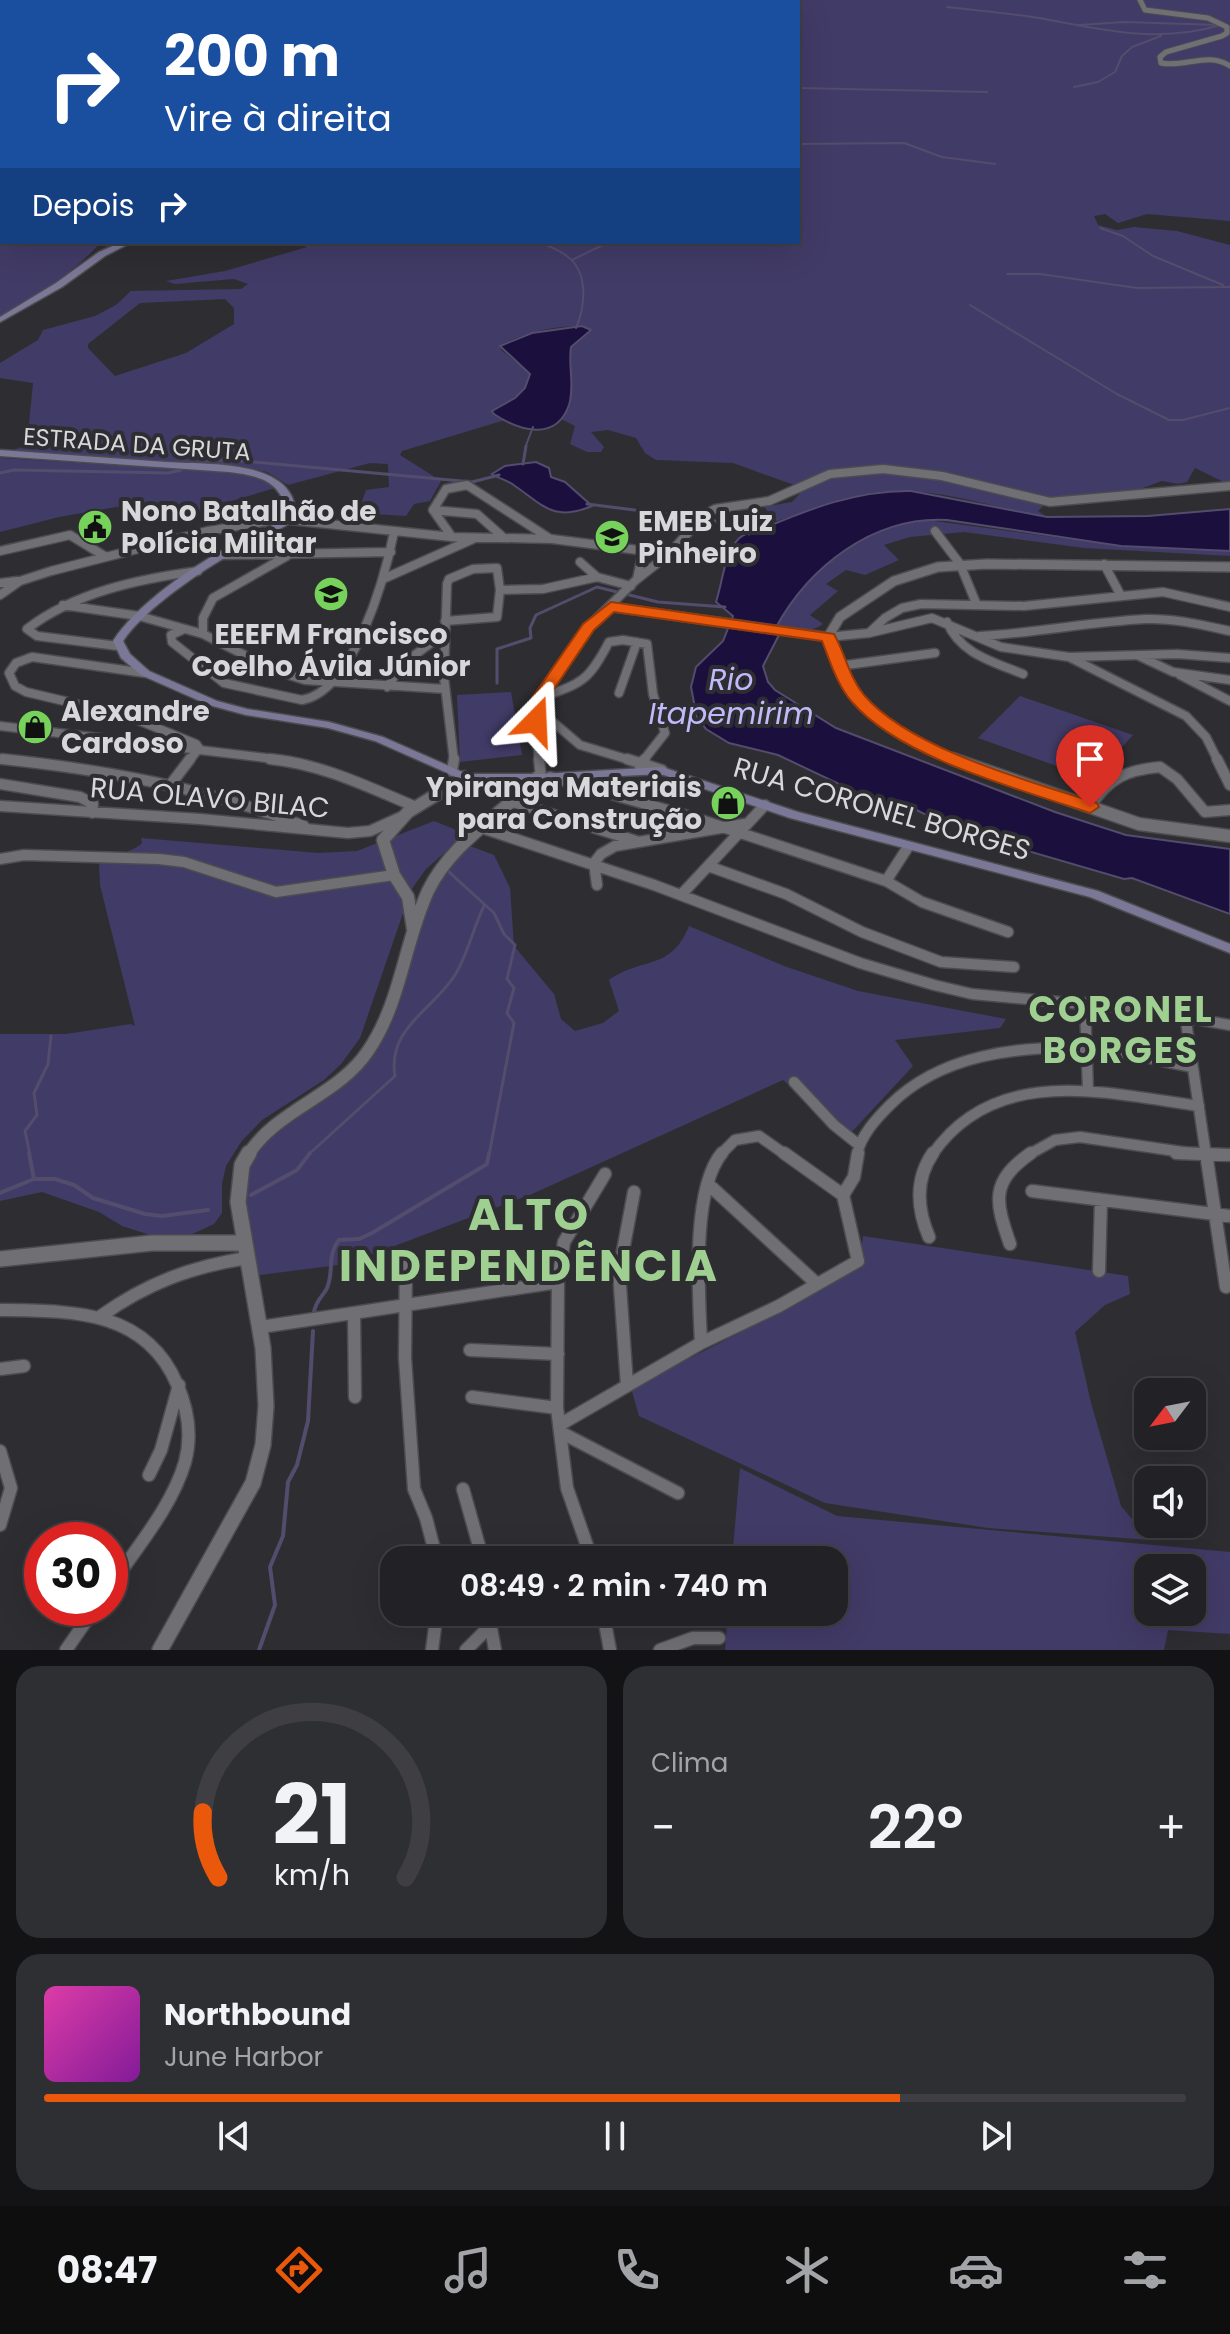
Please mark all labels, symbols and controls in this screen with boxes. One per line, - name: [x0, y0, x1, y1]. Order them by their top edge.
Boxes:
- text: 200 m: [164, 17, 340, 96]
- icon: right: [32, 32, 136, 136]
- text: Vire à direita: [164, 93, 392, 144]
- text: Depois: [32, 184, 134, 227]
- icon: right: [150, 184, 194, 228]
- street label: ESTRADA DA GRUTA: [22, 420, 252, 468]
- place label: Nono Batalhão de Polícia Militar: [121, 492, 377, 563]
- place label: EMEB Luiz Pinheiro: [638, 502, 773, 573]
- public building icon: Nono Batalhão de Polícia Militar: [76, 508, 114, 546]
- school or university icon: EMEB Luiz Pinheiro: [593, 518, 631, 556]
- school or university icon: EEEFM Francisco Coelho Ávila Júnior: [312, 575, 350, 613]
- place label: EEEFM Francisco Coelho Ávila Júnior: [192, 615, 470, 686]
- water label: Rio Itapemirim: [648, 658, 814, 735]
- position arrow: [494, 679, 578, 763]
- place label: Alexandre Cardoso: [61, 692, 210, 763]
- shop icon: Alexandre Cardoso: [16, 708, 54, 746]
- pin: [1056, 725, 1124, 807]
- icon: arrive: [1068, 737, 1112, 781]
- street label: RUA CORONEL BORGES: [729, 748, 1035, 870]
- street label: RUA OLAVO BILAC: [89, 768, 331, 828]
- place label: Ypiranga Materiais para Construção: [426, 768, 702, 839]
- shop icon: Ypiranga Materiais para Construção: [709, 784, 747, 822]
- district label: CORONEL BORGES: [1028, 984, 1214, 1076]
- district label: ALTO INDEPENDÊNCIA: [339, 1184, 719, 1296]
- north arrow: [1134, 1378, 1206, 1450]
- map controls: [1134, 1378, 1206, 1626]
- button: sound: [1134, 1466, 1206, 1538]
- speed limit sign: 30: [24, 1522, 128, 1626]
- button: layers: [1134, 1554, 1206, 1626]
- text: 08:49 · 2 min · 740 m: [460, 1564, 768, 1607]
- text: Clima: [651, 1745, 728, 1781]
- text: 21: [272, 1757, 351, 1873]
- text: 22°: [868, 1786, 963, 1870]
- text: −: [651, 1797, 675, 1858]
- text: +: [1156, 1797, 1186, 1858]
- text: km/h: [273, 1855, 350, 1895]
- text: Northbound: [164, 1993, 351, 2036]
- text: June Harbor: [164, 2039, 323, 2075]
- icon: previous: [212, 2114, 256, 2158]
- icon: pause: [593, 2114, 637, 2158]
- icon: next: [974, 2114, 1018, 2158]
- icon: directions: [271, 2242, 327, 2298]
- icon: music: [440, 2242, 496, 2298]
- icon: phone: [609, 2242, 665, 2298]
- icon: climate: [779, 2242, 835, 2298]
- icon: car: [948, 2242, 1004, 2298]
- icon: filters: [1117, 2242, 1173, 2298]
- text: 08:47: [57, 2245, 157, 2296]

